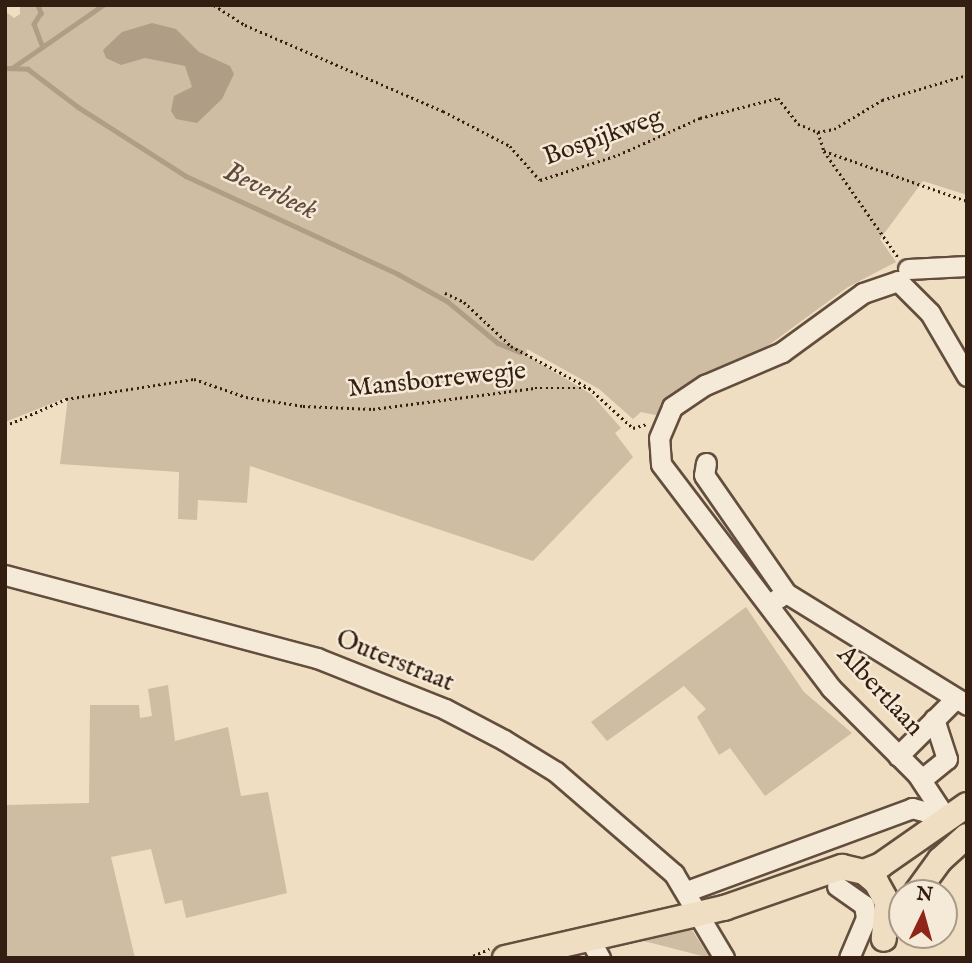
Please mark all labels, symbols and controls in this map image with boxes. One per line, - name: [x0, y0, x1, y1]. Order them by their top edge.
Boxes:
- street label: Bospijkweg: [539, 101, 667, 173]
- water label: Beverbeek: [218, 156, 322, 228]
- street label: Mansborrewegje: [346, 355, 528, 405]
- street label: Outerstraat: [331, 623, 459, 699]
- street label: Albertlaan: [830, 639, 930, 743]
- north arrow: [888, 879, 958, 949]
- text: N: [915, 882, 934, 908]

